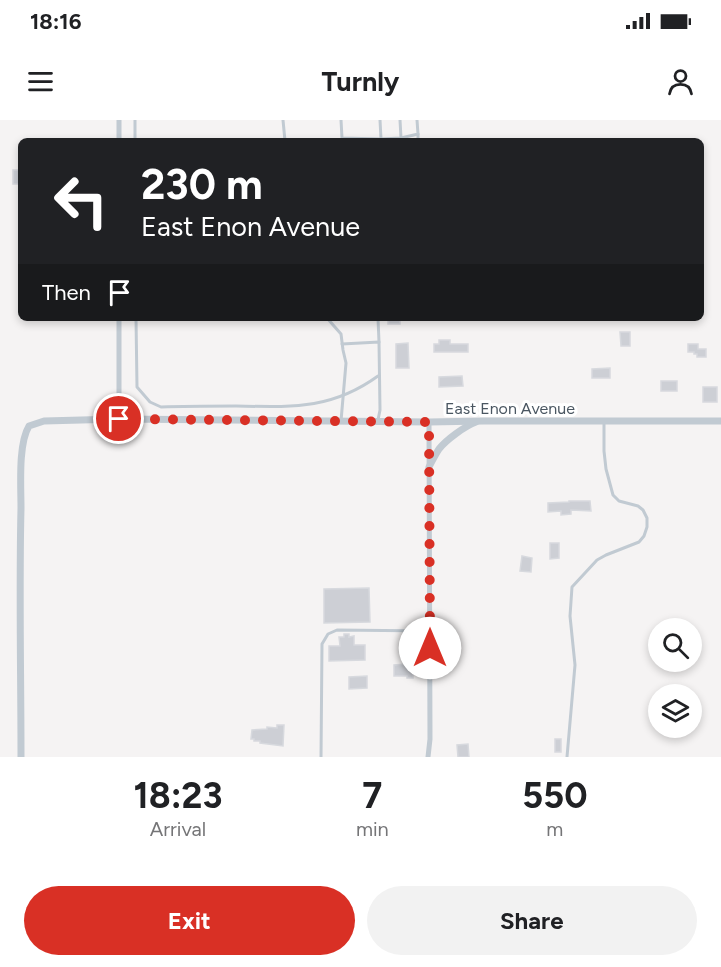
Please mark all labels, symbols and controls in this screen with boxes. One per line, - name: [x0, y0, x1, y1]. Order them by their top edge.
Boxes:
- text: 18:16: [30, 8, 81, 35]
- icon: menu: [24, 65, 57, 98]
- text: Turnly: [322, 65, 399, 98]
- icon: person: [664, 65, 697, 98]
- text: 230 m: [141, 159, 263, 210]
- icon: left: [42, 162, 120, 240]
- text: East Enon Avenue: [141, 210, 360, 243]
- icon: arrive: [103, 276, 136, 309]
- text: Then: [42, 279, 91, 306]
- pin: [93, 393, 144, 444]
- street label: East Enon Avenue: [445, 399, 575, 418]
- icon: arrive: [102, 402, 135, 435]
- position arrow: [398, 616, 462, 680]
- map controls: [648, 618, 702, 738]
- button: search: [648, 618, 702, 672]
- button: layers: [648, 684, 702, 738]
- text: 18:23: [134, 774, 222, 817]
- text: 7: [362, 774, 382, 817]
- text: 550: [522, 774, 587, 817]
- text: Arrival: [150, 817, 206, 841]
- text: min: [356, 817, 389, 841]
- text: m: [546, 817, 563, 841]
- button: Exit: [24, 886, 355, 955]
- button: Share: [367, 886, 697, 955]

